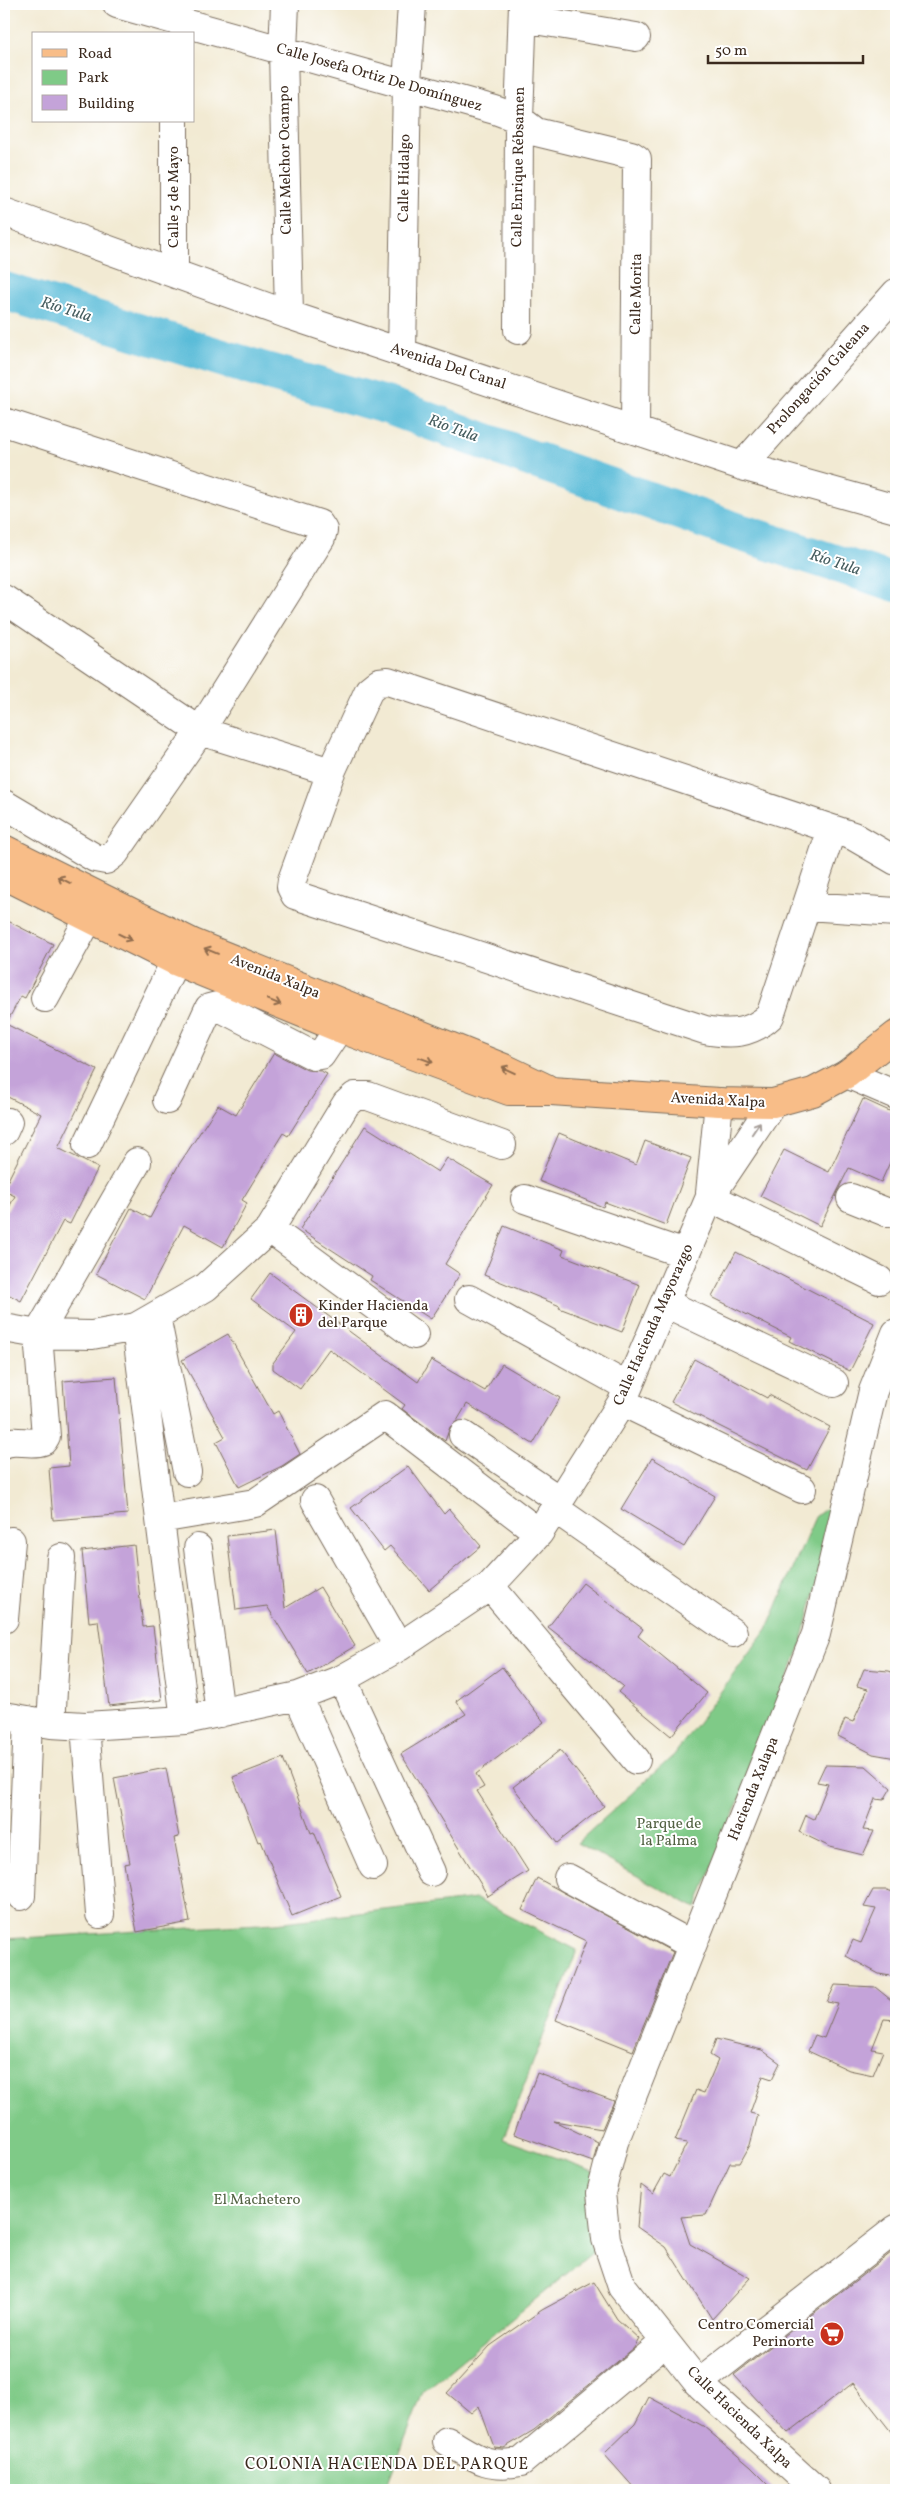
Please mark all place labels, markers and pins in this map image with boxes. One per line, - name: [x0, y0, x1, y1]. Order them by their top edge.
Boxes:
- place label: Kinder Hacienda del Parque: [318, 1296, 428, 1334]
- building icon: Kinder Hacienda del Parque: [288, 1302, 314, 1328]
- place label: Centro Comercial Perinorte: [698, 2315, 814, 2353]
- supermarket icon: Centro Comercial Perinorte: [819, 2321, 845, 2347]

